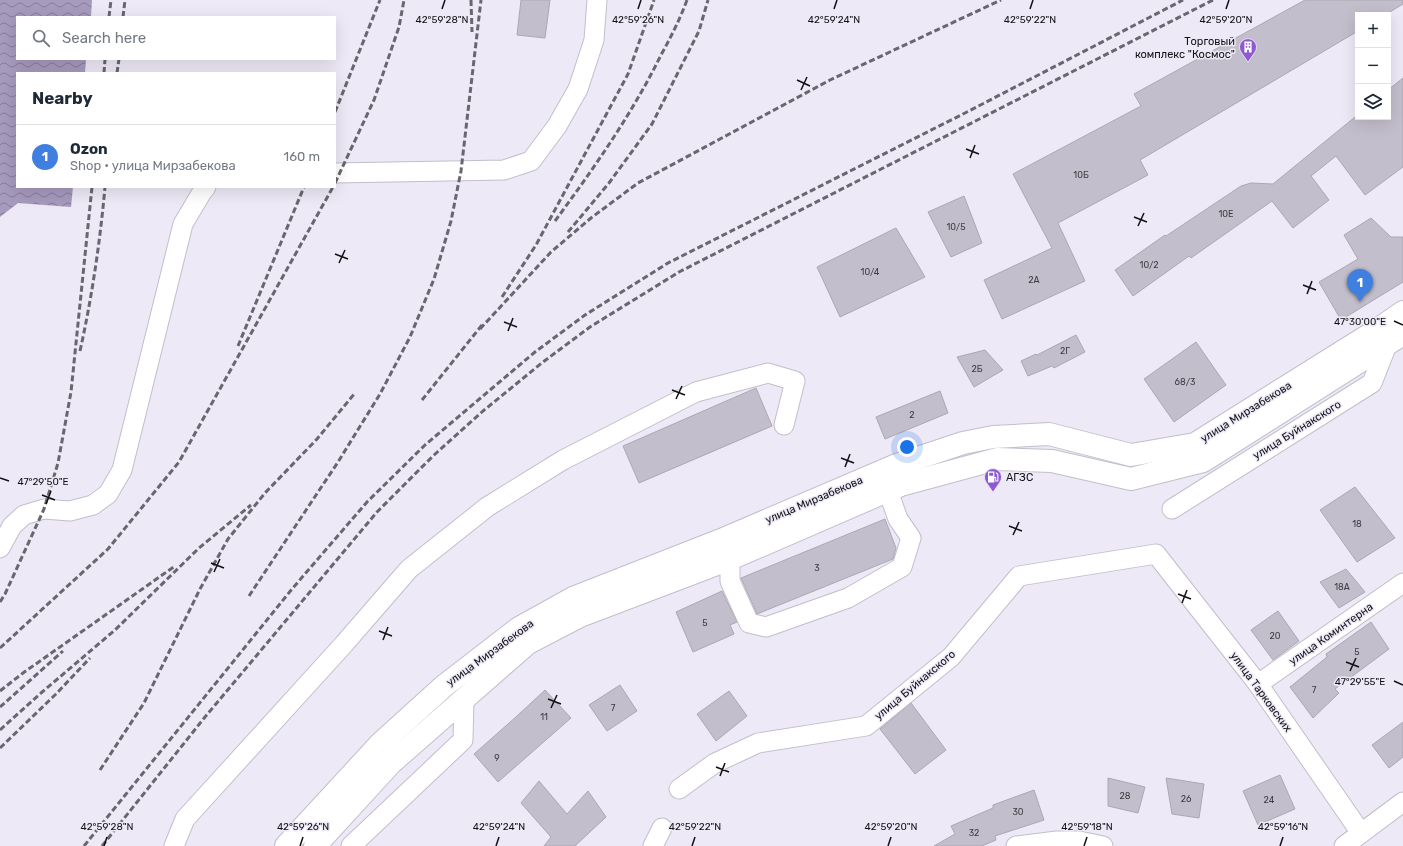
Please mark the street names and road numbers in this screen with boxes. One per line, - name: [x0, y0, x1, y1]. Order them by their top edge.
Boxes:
- street label: улица Мирзабекова: [1198, 379, 1294, 445]
- street label: улица Буйнакского: [1251, 398, 1343, 462]
- street label: улица Мирзабекова: [763, 474, 865, 526]
- street label: улица Коминтерна: [1287, 600, 1375, 668]
- street label: улица Мирзабекова: [444, 617, 536, 689]
- street label: улица Буйнакского: [872, 647, 958, 723]
- street label: улица Тарковских: [1228, 649, 1295, 735]

